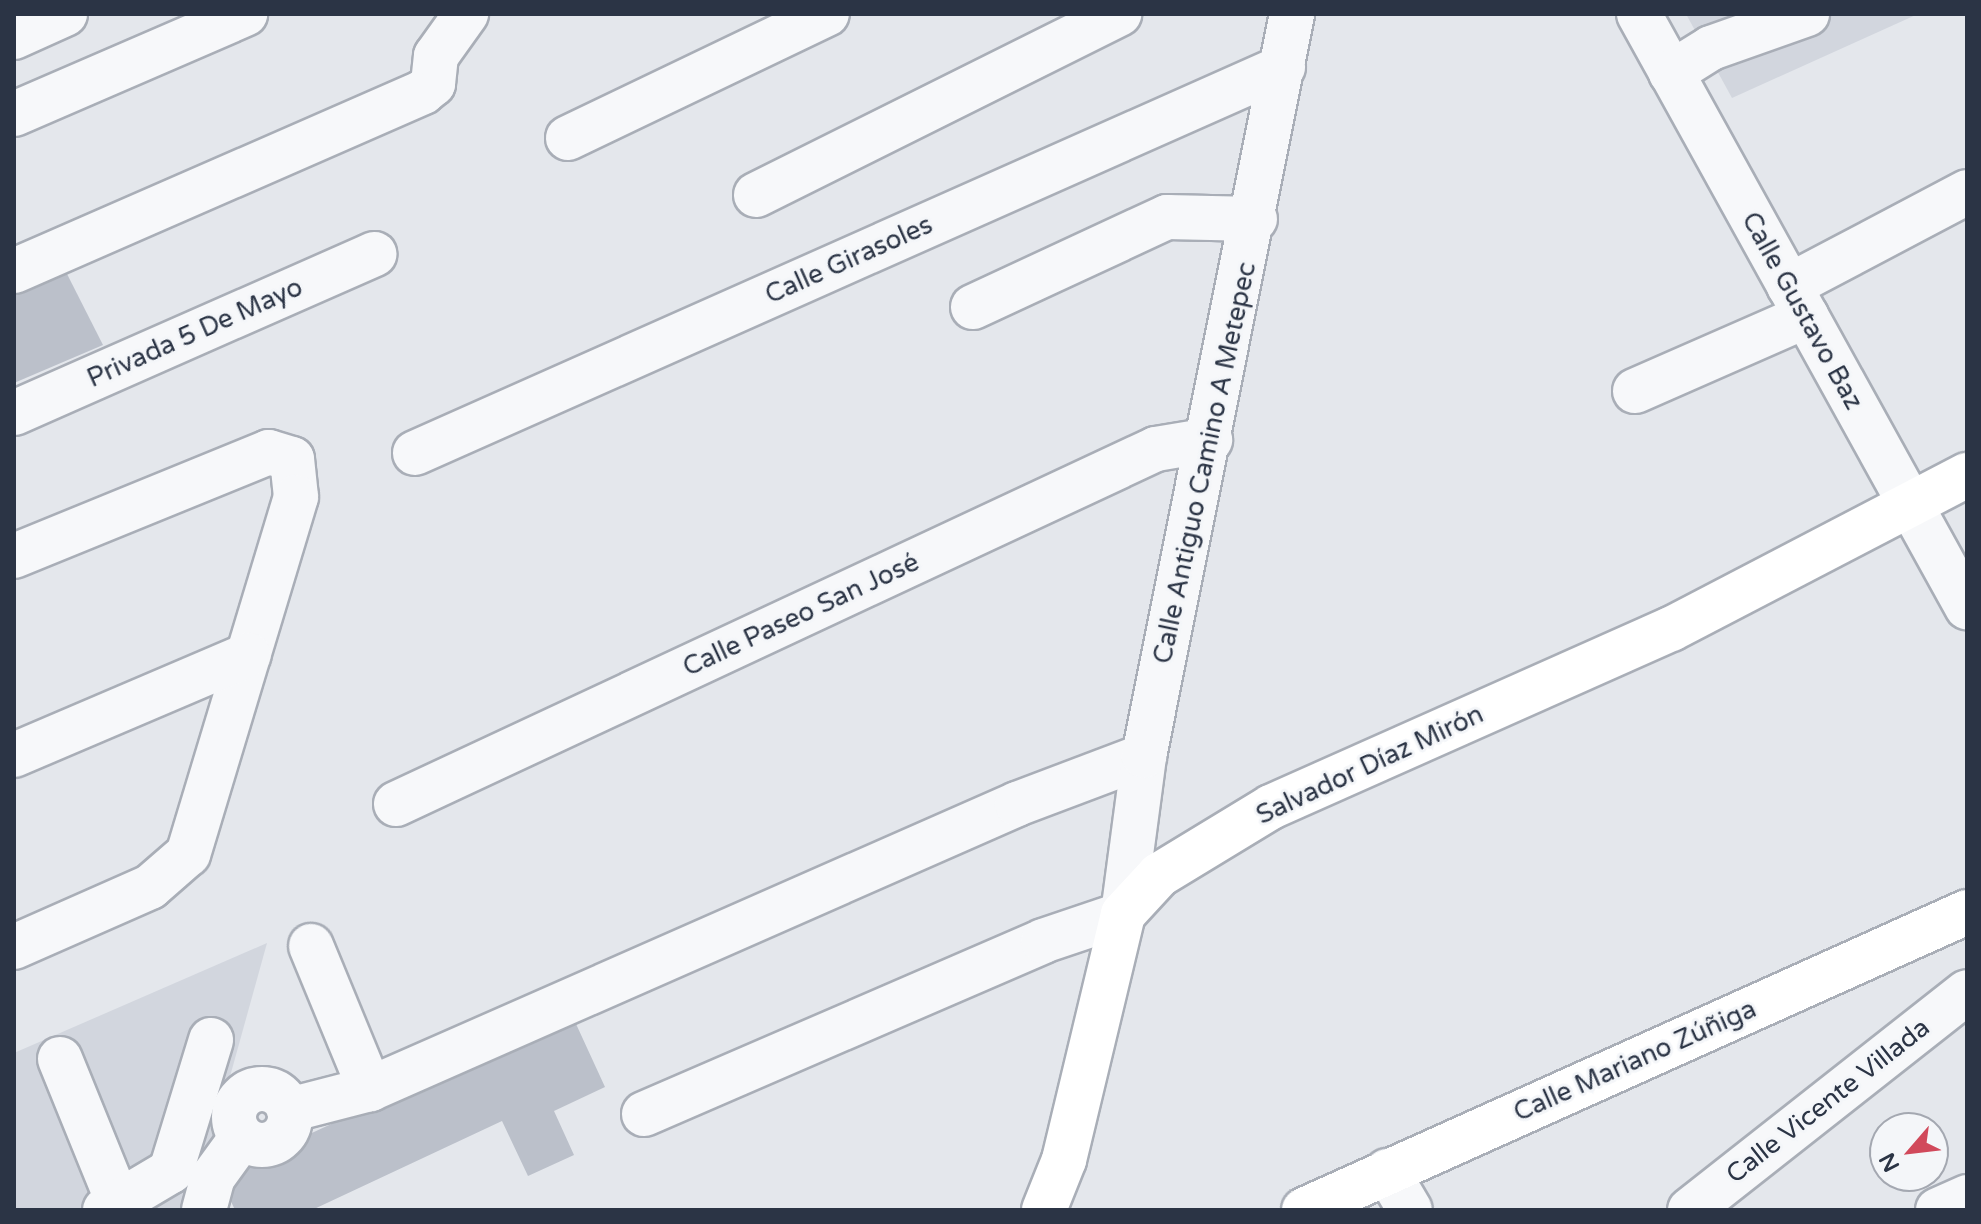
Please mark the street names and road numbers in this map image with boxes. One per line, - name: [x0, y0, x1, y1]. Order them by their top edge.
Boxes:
- street label: Calle Gustavo Baz: [1735, 207, 1869, 415]
- street label: Calle Girasoles: [761, 209, 937, 311]
- street label: Calle Antiguo Camino A Metepec: [1147, 259, 1263, 667]
- street label: Privada 5 De Mayo: [83, 271, 307, 395]
- street label: Calle Paseo San José: [678, 547, 924, 683]
- street label: Salvador Díaz Mirón: [1252, 699, 1488, 831]
- street label: Calle Mariano Zúñiga: [1509, 993, 1761, 1129]
- street label: Calle Vicente Villada: [1720, 1012, 1936, 1190]

